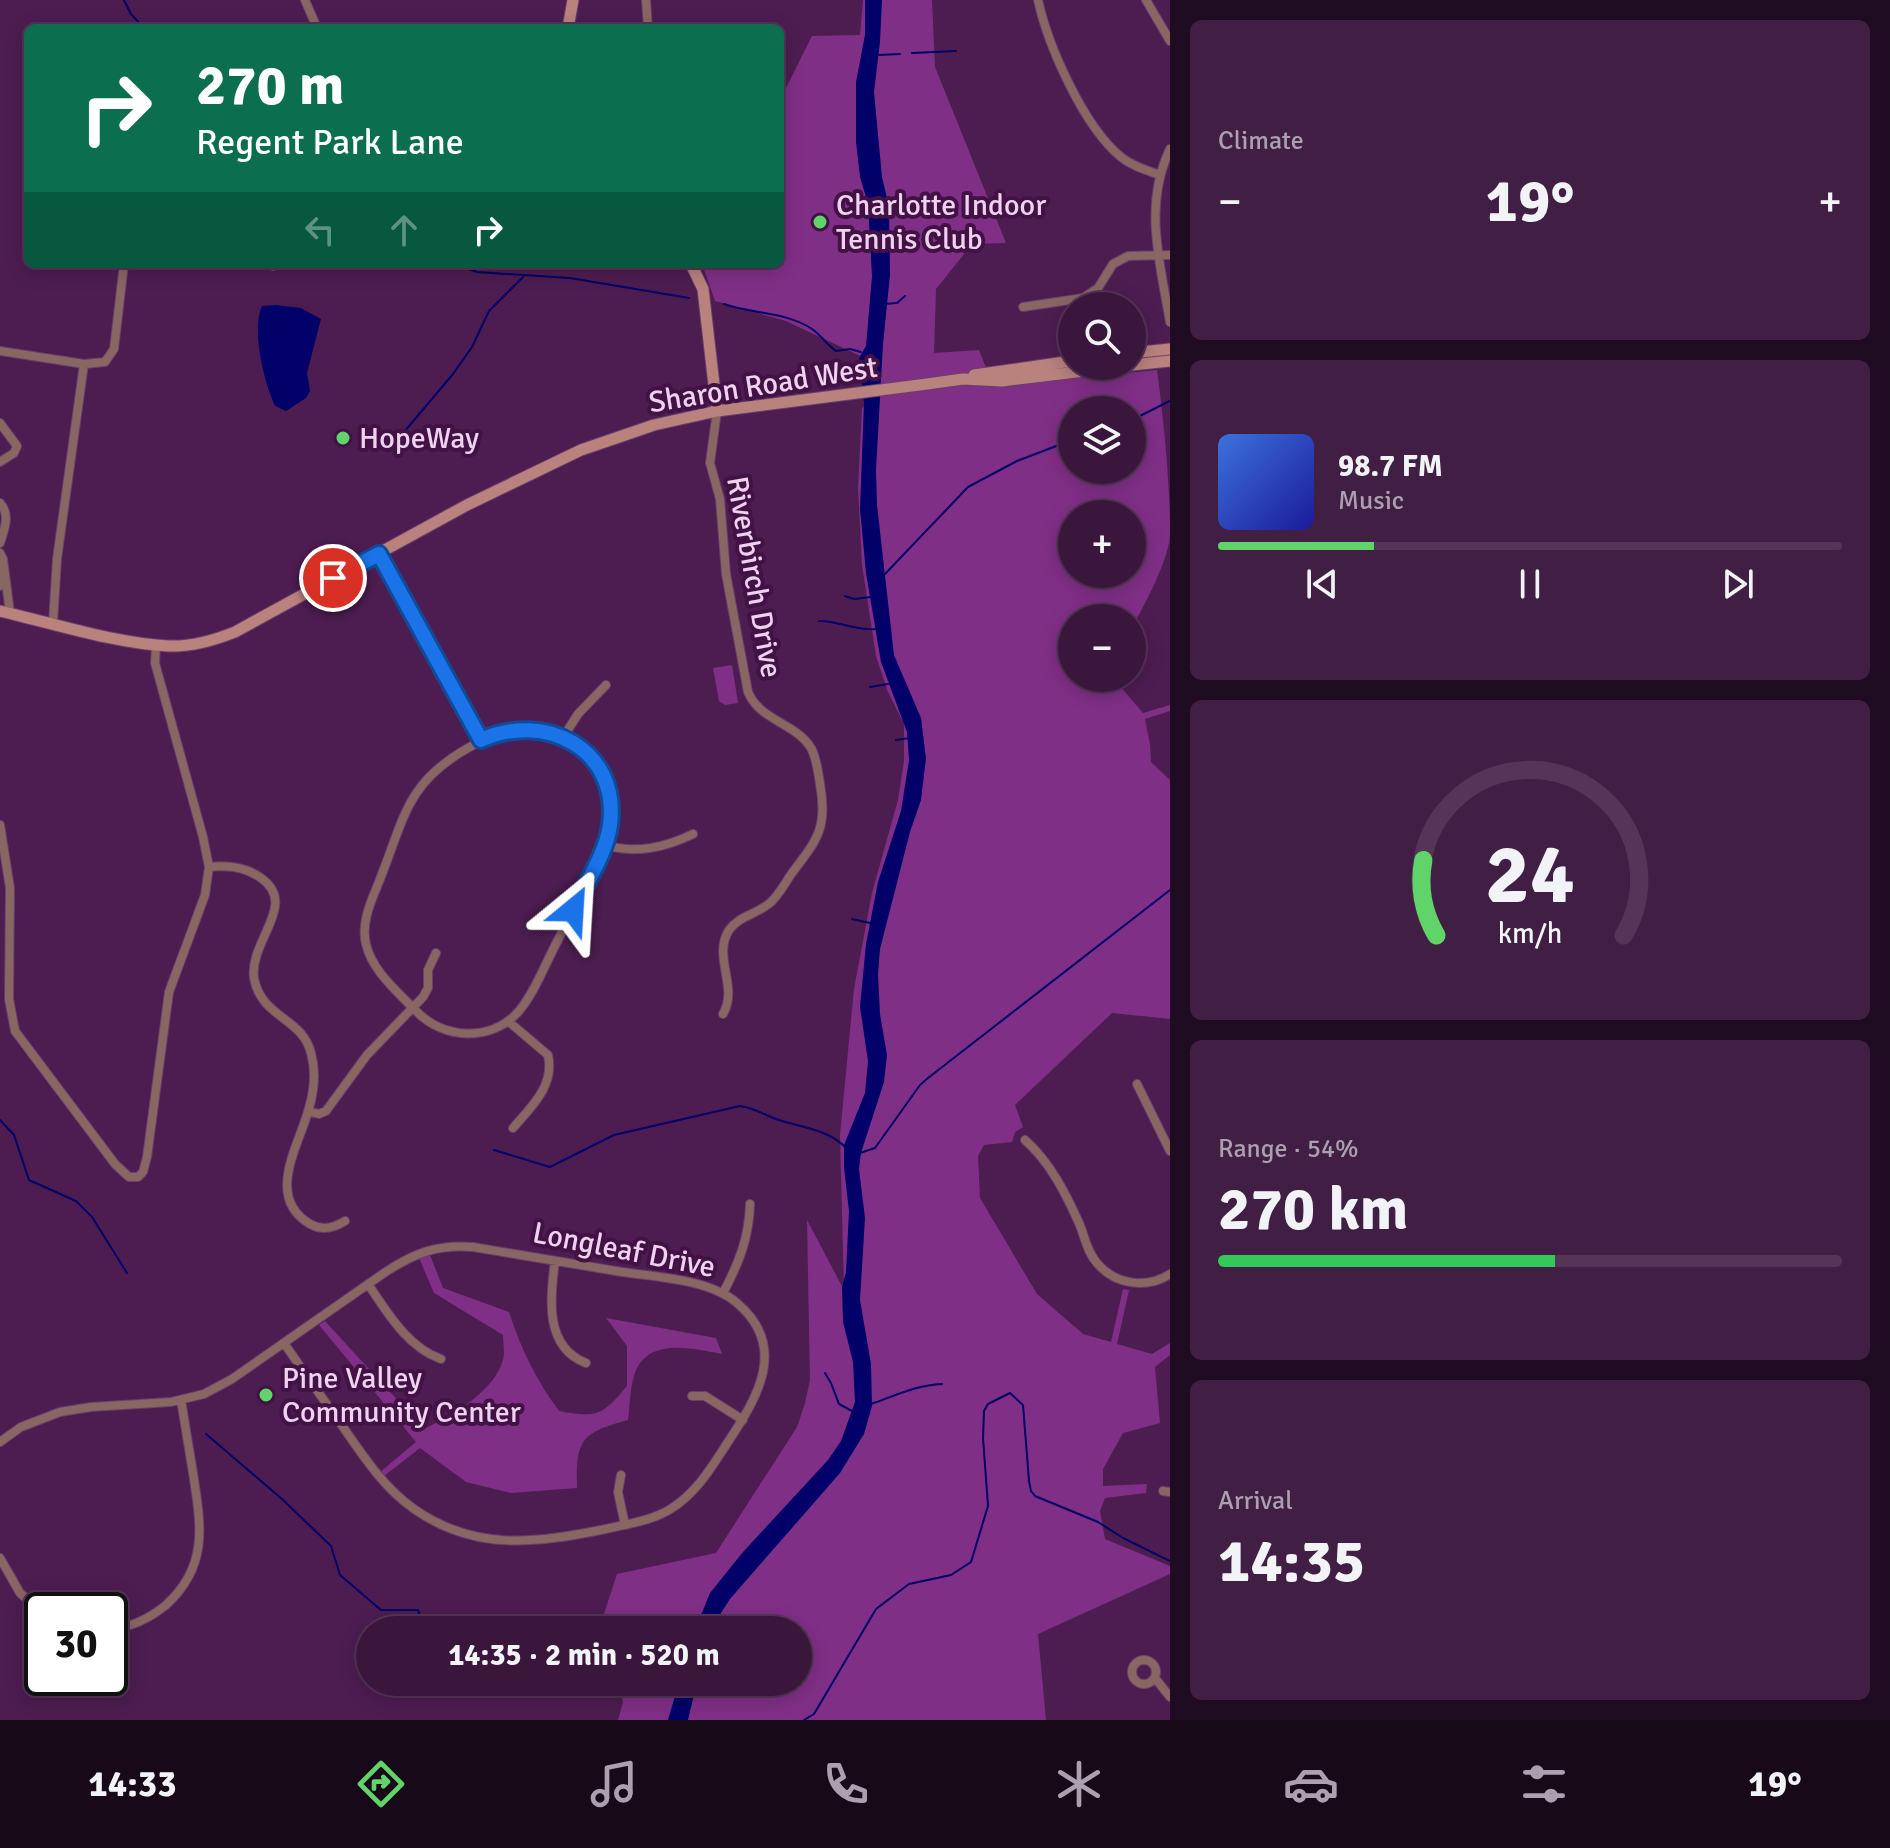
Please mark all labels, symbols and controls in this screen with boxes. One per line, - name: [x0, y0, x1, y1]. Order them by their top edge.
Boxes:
- text: 270 m: [196, 51, 344, 120]
- icon: right: [64, 56, 168, 160]
- text: Regent Park Lane: [196, 120, 464, 165]
- text: Climate: [1218, 125, 1304, 157]
- text: 19°: [1486, 165, 1574, 239]
- text: −: [1218, 175, 1242, 229]
- text: +: [1818, 175, 1842, 229]
- place label: Charlotte Indoor Tennis Club: [836, 187, 1046, 258]
- icon: left: [298, 208, 342, 252]
- icon: ahead: [382, 208, 426, 252]
- icon: right: [466, 208, 510, 252]
- marker: Charlotte Indoor Tennis Club: [811, 213, 829, 231]
- map controls: [1058, 292, 1146, 692]
- button: search: [1058, 292, 1146, 380]
- street label: Sharon Road West: [646, 349, 880, 421]
- button: layers: [1058, 396, 1146, 484]
- place label: HopeWay: [359, 420, 479, 457]
- marker: HopeWay: [334, 429, 352, 447]
- text: 98.7 FM: [1338, 448, 1443, 485]
- street label: Riverbirch Drive: [718, 473, 790, 681]
- text: Music: [1338, 485, 1404, 517]
- button: +: [1058, 500, 1146, 588]
- pin: [299, 544, 367, 612]
- icon: arrive: [311, 556, 355, 600]
- icon: previous: [1300, 562, 1344, 606]
- icon: pause: [1508, 562, 1552, 606]
- icon: next: [1716, 562, 1760, 606]
- button: −: [1058, 604, 1146, 692]
- text: 24: [1485, 824, 1575, 926]
- position arrow: [531, 868, 615, 952]
- text: km/h: [1498, 916, 1562, 951]
- text: Range · 54%: [1218, 1133, 1359, 1165]
- text: 270 km: [1218, 1173, 1408, 1247]
- street label: Longleaf Drive: [530, 1214, 718, 1286]
- place label: Pine Valley Community Center: [282, 1360, 521, 1431]
- marker: Pine Valley Community Center: [257, 1386, 275, 1404]
- text: Arrival: [1218, 1485, 1293, 1517]
- text: 14:35: [1218, 1525, 1365, 1599]
- speed limit sign: 30: [24, 1592, 128, 1696]
- text: 14:35 · 2 min · 520 m: [448, 1637, 720, 1674]
- icon: directions: [353, 1756, 409, 1812]
- icon: music: [586, 1756, 642, 1812]
- icon: phone: [818, 1756, 874, 1812]
- icon: climate: [1051, 1756, 1107, 1812]
- icon: car: [1283, 1756, 1339, 1812]
- icon: filters: [1516, 1756, 1572, 1812]
- text: 14:33: [88, 1762, 177, 1807]
- text: 19°: [1748, 1762, 1802, 1807]

